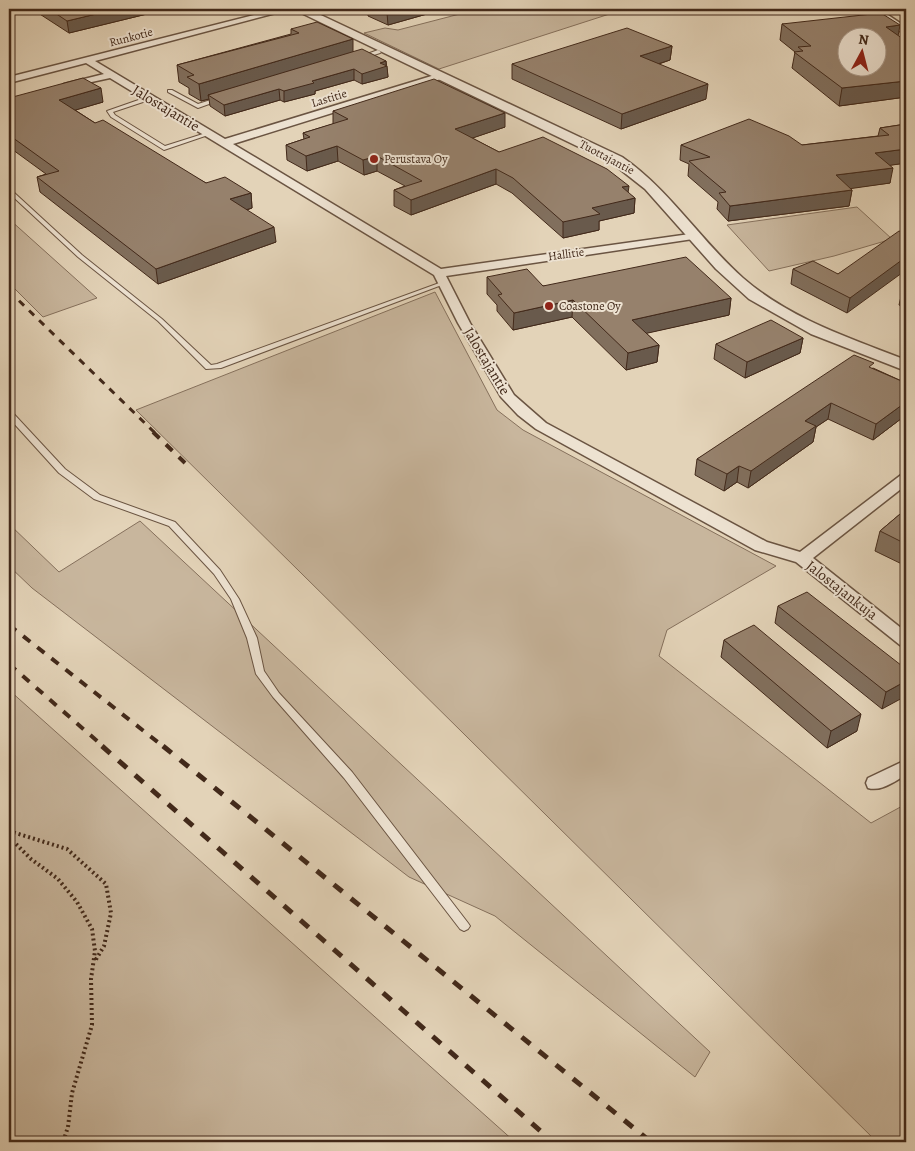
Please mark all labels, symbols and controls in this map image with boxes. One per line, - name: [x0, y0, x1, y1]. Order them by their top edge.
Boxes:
- street label: Runkotie: [107, 24, 155, 50]
- north arrow: [838, 28, 888, 78]
- text: N: [857, 30, 870, 50]
- street label: Jalostajantie: [129, 80, 204, 136]
- street label: Lastitie: [309, 85, 349, 111]
- street label: Tuottajantie: [577, 136, 637, 178]
- place label: Perustava Oy: [384, 151, 448, 167]
- marker: Perustava Oy: [368, 153, 380, 165]
- street label: Hallitie: [547, 244, 585, 264]
- place label: Coastone Oy: [559, 298, 621, 314]
- marker: Coastone Oy: [543, 300, 555, 312]
- street label: Jalostajantie: [459, 324, 515, 399]
- street label: Jalostajankuja: [802, 556, 882, 624]

